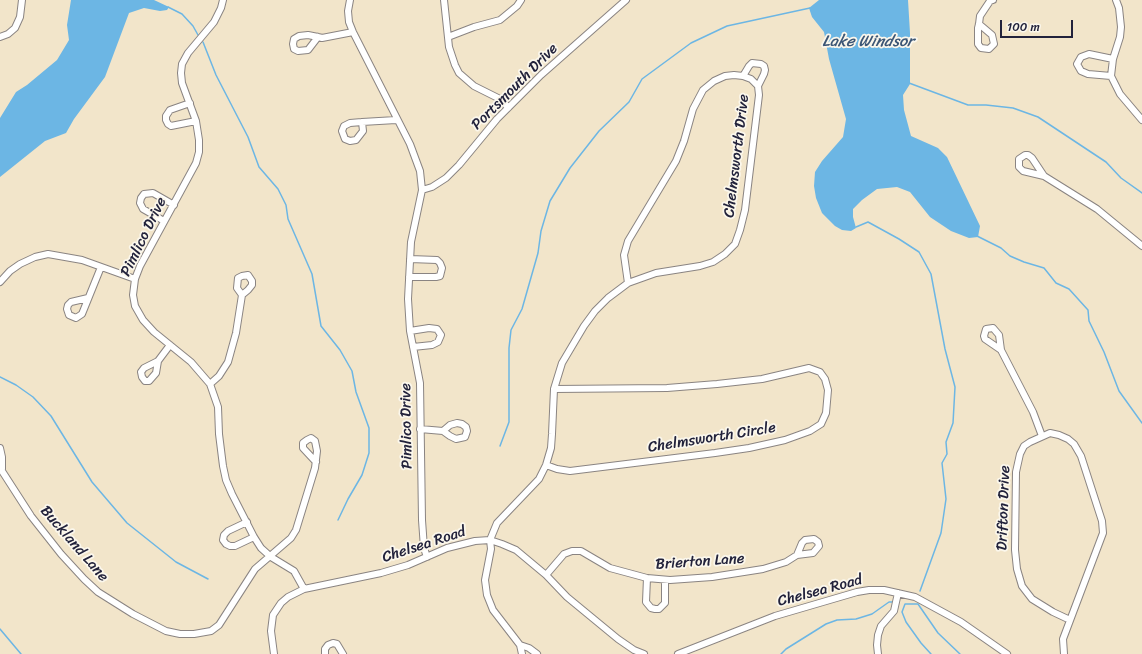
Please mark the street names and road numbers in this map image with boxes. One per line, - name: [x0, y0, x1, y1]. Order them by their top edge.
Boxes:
- street label: Portsmouth Drive: [468, 40, 562, 134]
- street label: Chelmsworth Drive: [721, 93, 753, 219]
- street label: Pimlico Drive: [117, 194, 171, 280]
- street label: Pimlico Drive: [397, 383, 417, 469]
- street label: Chelmsworth Circle: [647, 419, 777, 457]
- street label: Drifton Drive: [994, 465, 1014, 551]
- street label: Buckland Lane: [36, 502, 112, 586]
- street label: Chelsea Road: [380, 523, 468, 567]
- street label: Brierton Lane: [655, 550, 745, 574]
- street label: Chelsea Road: [776, 571, 864, 611]

